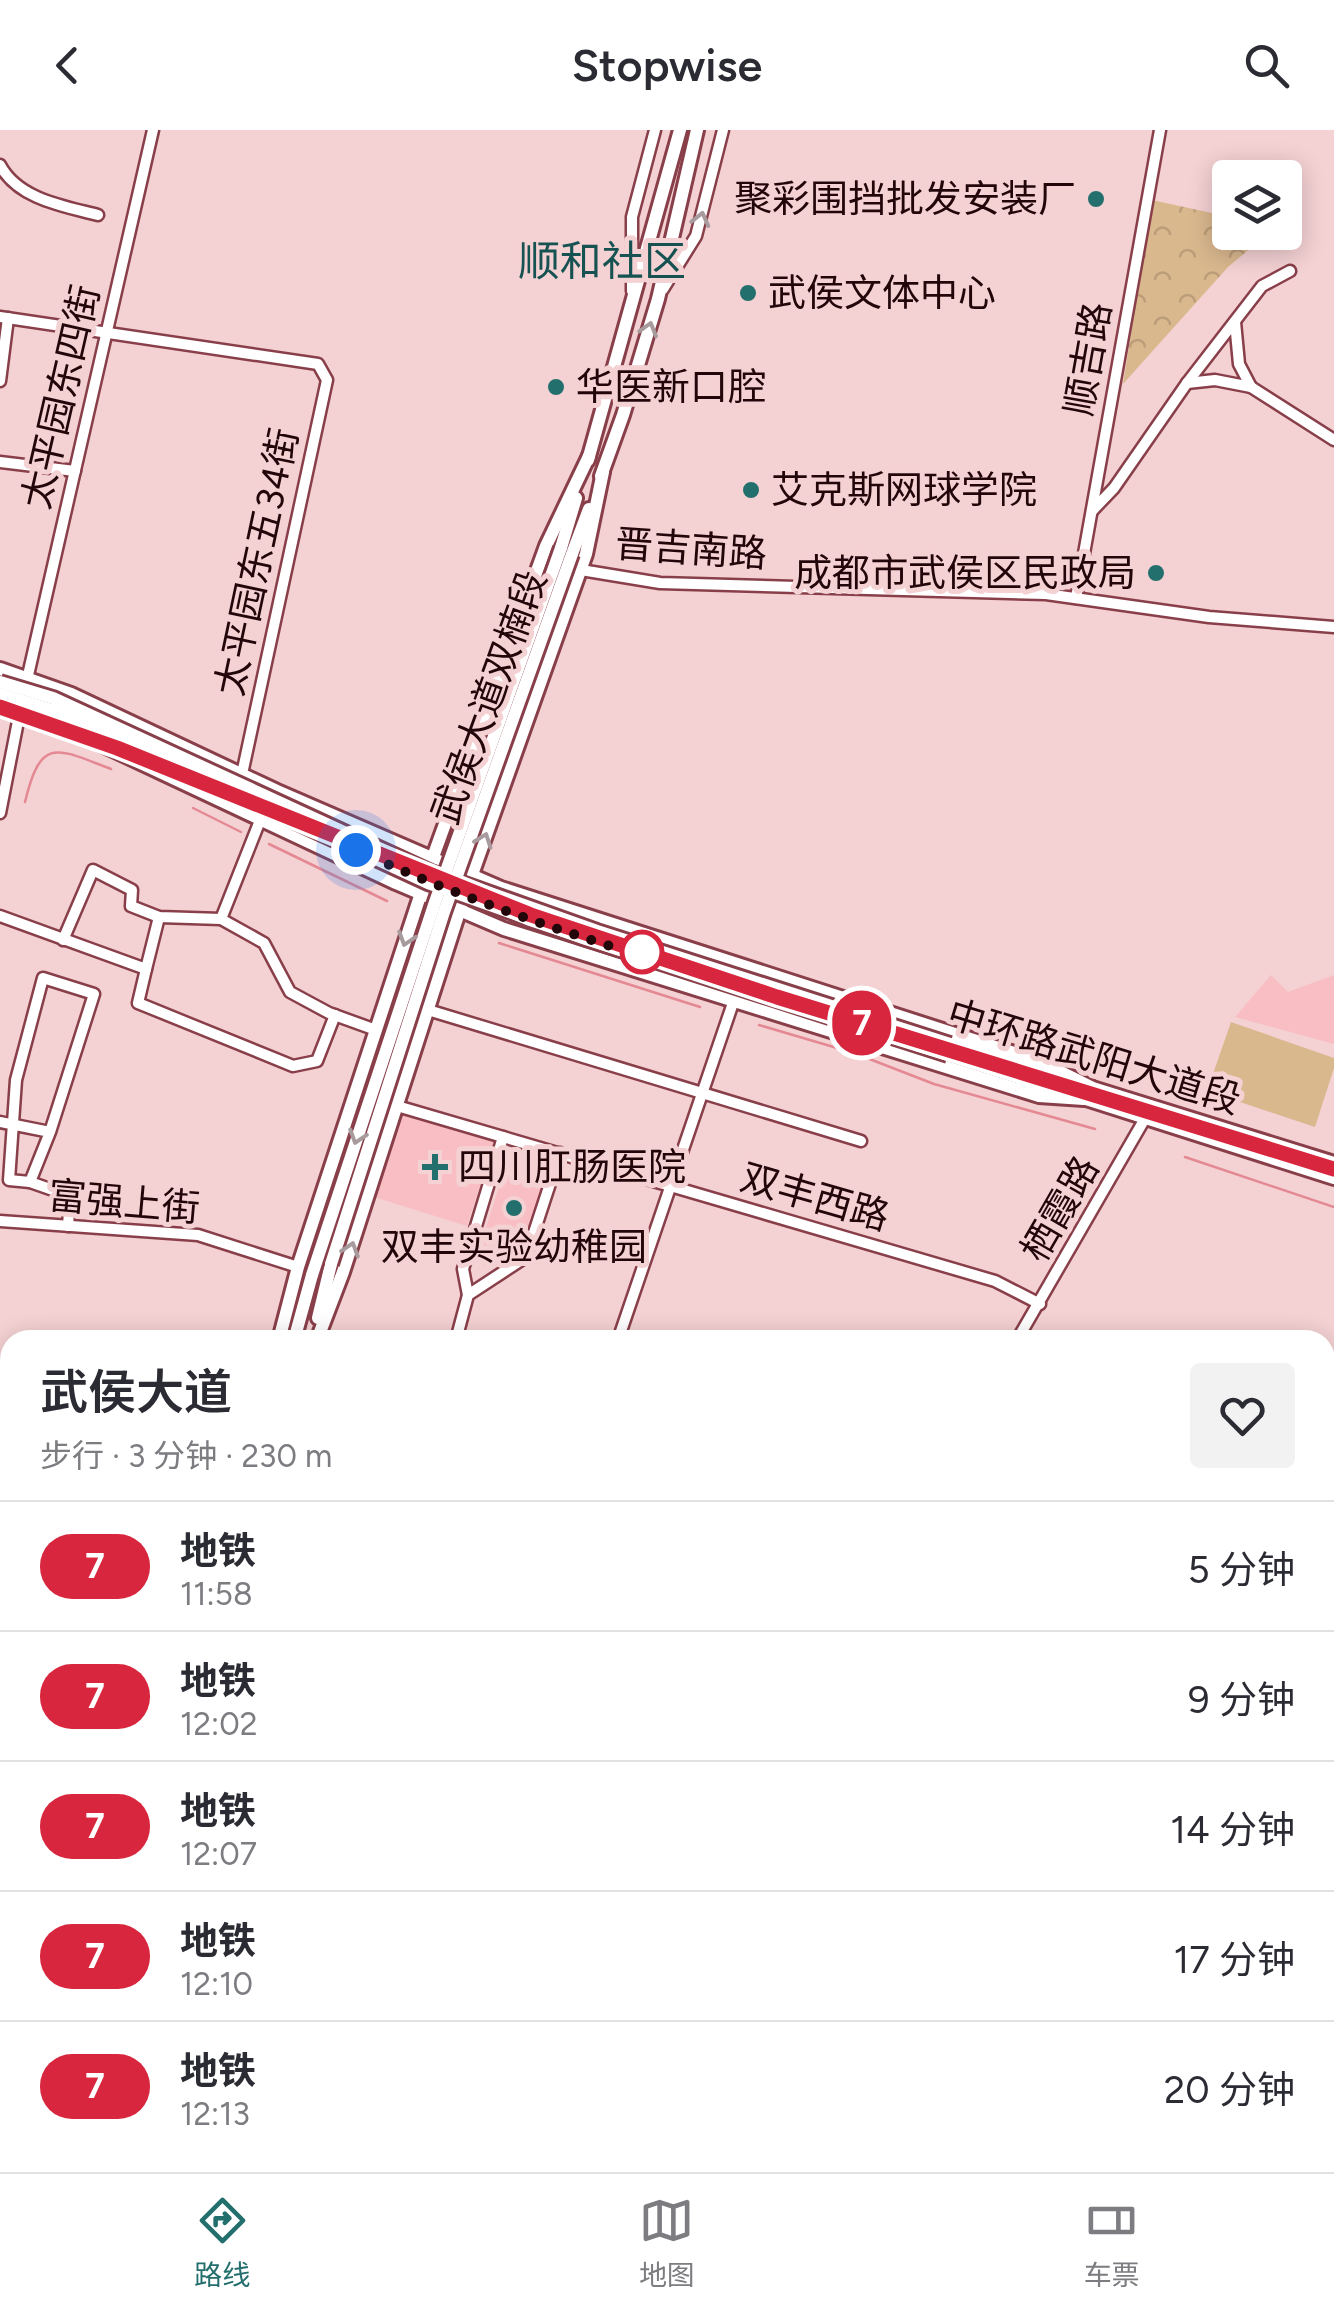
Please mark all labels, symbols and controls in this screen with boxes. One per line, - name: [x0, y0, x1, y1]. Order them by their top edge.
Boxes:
- icon: back: [40, 38, 95, 93]
- text: Stopwise: [572, 38, 762, 92]
- icon: search: [1239, 38, 1294, 93]
- map controls: [1212, 160, 1302, 250]
- button: layers: [1212, 160, 1302, 250]
- place label: 聚彩围挡批发安装厂: [734, 176, 1076, 222]
- marker: 聚彩围挡批发安装厂: [1085, 188, 1107, 210]
- one-way arrow: [689, 211, 710, 228]
- district label: 顺和社区: [518, 236, 686, 287]
- place label: 武侯文体中心: [768, 270, 996, 316]
- street label: 太平园东四街: [13, 281, 109, 513]
- marker: 武侯文体中心: [737, 282, 759, 304]
- street label: 顺吉路: [1055, 299, 1121, 419]
- one-way arrow: [637, 321, 658, 338]
- place label: 华医新口腔: [576, 364, 766, 410]
- marker: 华医新口腔: [545, 376, 567, 398]
- street label: 太平园东五34街: [206, 424, 308, 700]
- place label: 艾克斯网球学院: [771, 467, 1037, 513]
- marker: 艾克斯网球学院: [740, 479, 762, 501]
- street label: 晋吉南路: [614, 521, 768, 577]
- place label: 成都市武侯区民政局: [794, 550, 1136, 596]
- marker: 成都市武侯区民政局: [1145, 562, 1167, 584]
- street label: 武侯大道双楠段: [422, 564, 556, 830]
- your location: [331, 825, 381, 875]
- one-way arrow: [473, 833, 493, 850]
- one-way arrow: [397, 930, 417, 947]
- unlabelled marker: [621, 931, 663, 973]
- line badge: 7: [830, 990, 894, 1056]
- street label: 中环路武阳大道段: [942, 991, 1246, 1123]
- text: 7: [852, 1002, 872, 1044]
- one-way arrow: [349, 1127, 369, 1144]
- place label: 四川肛肠医院: [458, 1144, 686, 1190]
- street label: 栖霞路: [1012, 1148, 1108, 1270]
- marker: 四川肛肠医院: [422, 1154, 448, 1180]
- street label: 双丰西路: [736, 1154, 894, 1240]
- street label: 富强上街: [46, 1172, 202, 1232]
- marker: 双丰实验幼稚园: [503, 1197, 525, 1219]
- place label: 双丰实验幼稚园: [381, 1224, 647, 1270]
- one-way arrow: [339, 1241, 359, 1258]
- text: 武侯大道: [40, 1363, 232, 1421]
- button: heart: [1190, 1363, 1295, 1468]
- text: 步行 · 3 分钟 · 230 m: [40, 1437, 332, 1475]
- text: 地铁: [180, 1528, 256, 1574]
- text: 7: [85, 1545, 105, 1587]
- text: 5 分钟: [1188, 1547, 1295, 1593]
- text: 11:58: [180, 1575, 253, 1613]
- text: 地铁: [180, 1658, 256, 1704]
- text: 7: [85, 1675, 105, 1717]
- text: 9 分钟: [1188, 1677, 1295, 1723]
- text: 12:02: [180, 1705, 258, 1743]
- text: 地铁: [180, 1788, 256, 1834]
- text: 7: [85, 1805, 105, 1847]
- text: 14 分钟: [1170, 1807, 1295, 1853]
- text: 12:07: [180, 1835, 257, 1873]
- text: 地铁: [180, 1918, 256, 1964]
- text: 7: [85, 1935, 105, 1977]
- text: 17 分钟: [1174, 1937, 1295, 1983]
- text: 12:10: [180, 1965, 253, 2003]
- text: 地铁: [180, 2048, 256, 2094]
- text: 7: [85, 2065, 105, 2107]
- text: 20 分钟: [1164, 2067, 1295, 2113]
- text: 12:13: [180, 2095, 250, 2133]
- tab: 路线: [194, 2193, 250, 2293]
- tab: 地图: [639, 2193, 695, 2293]
- tab: 车票: [1084, 2193, 1140, 2293]

